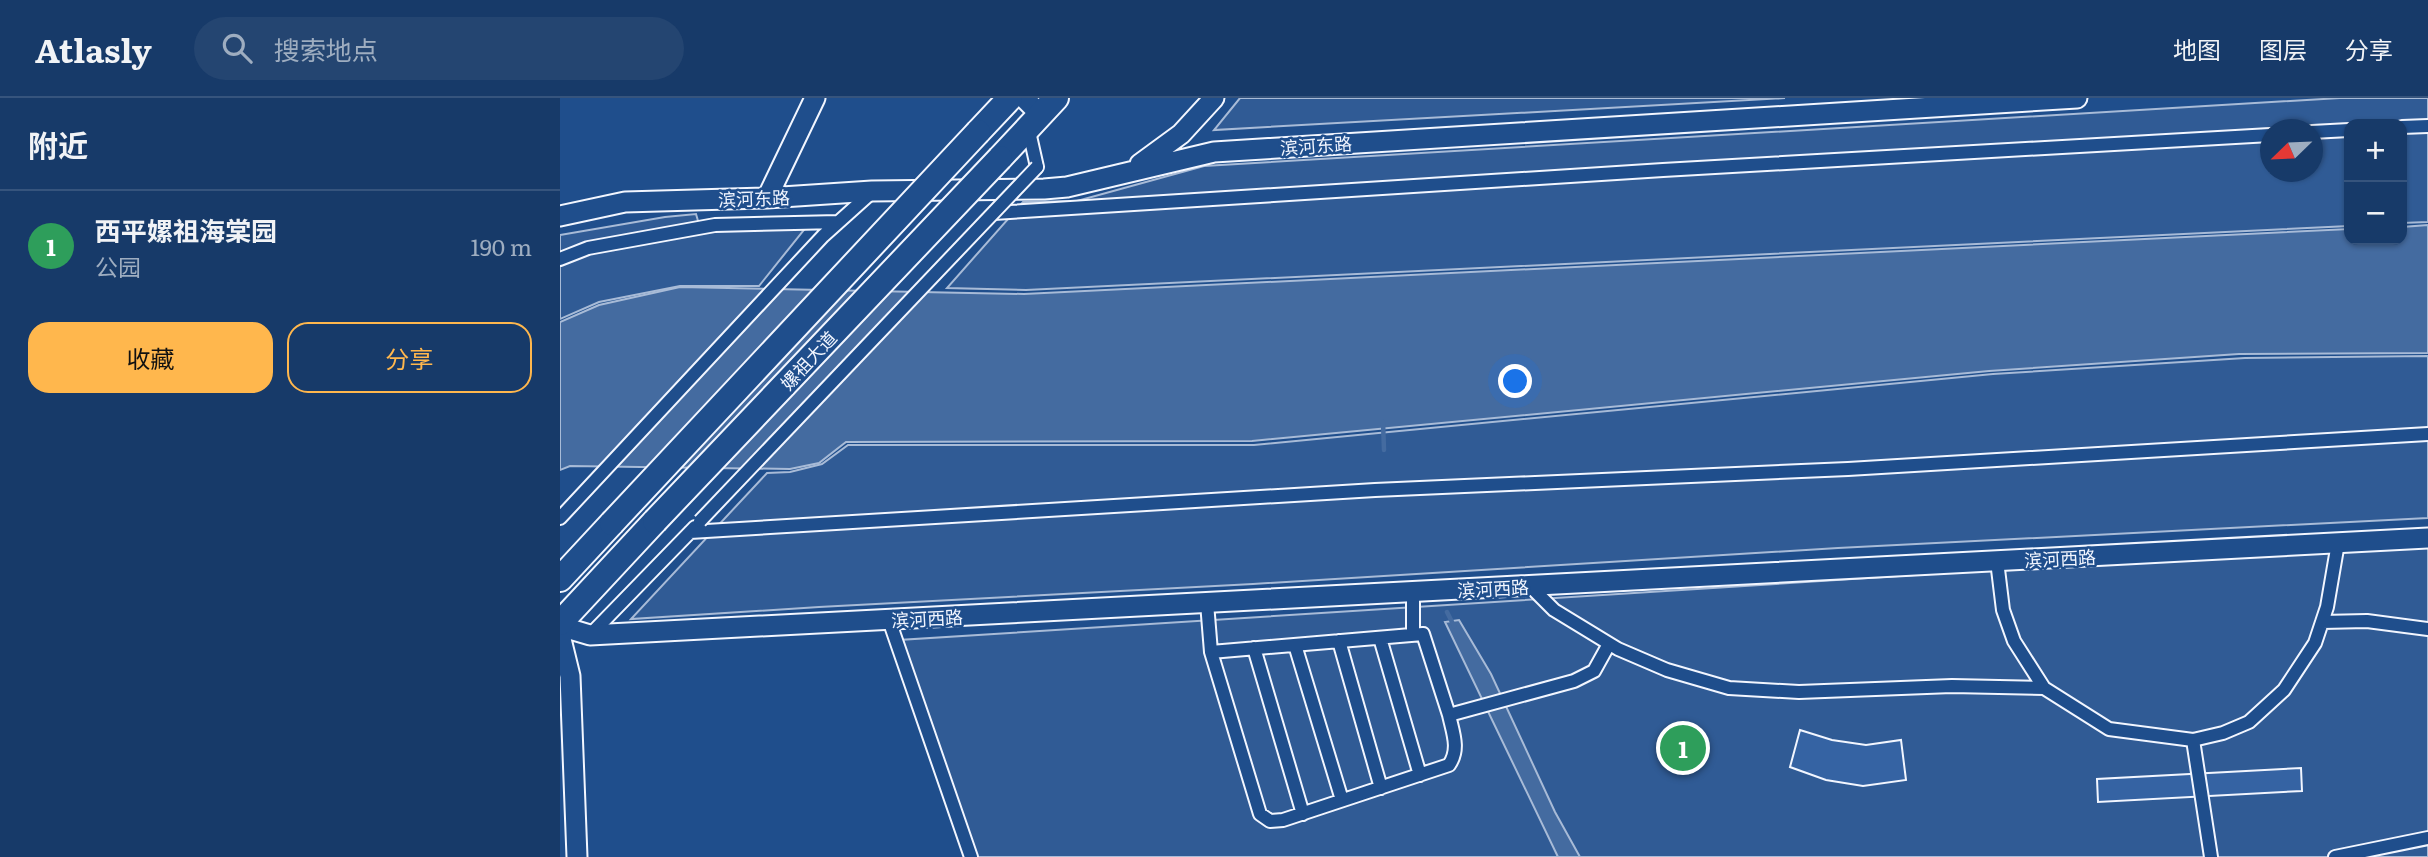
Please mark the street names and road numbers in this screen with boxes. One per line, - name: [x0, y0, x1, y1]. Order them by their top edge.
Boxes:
- street label: 滨河东路: [1279, 129, 1353, 161]
- street label: 滨河东路: [718, 183, 790, 213]
- street label: 嫘祖大道: [774, 324, 842, 396]
- street label: 滨河西路: [2023, 543, 2097, 573]
- street label: 滨河西路: [1456, 573, 1530, 603]
- street label: 滨河西路: [890, 603, 964, 633]

